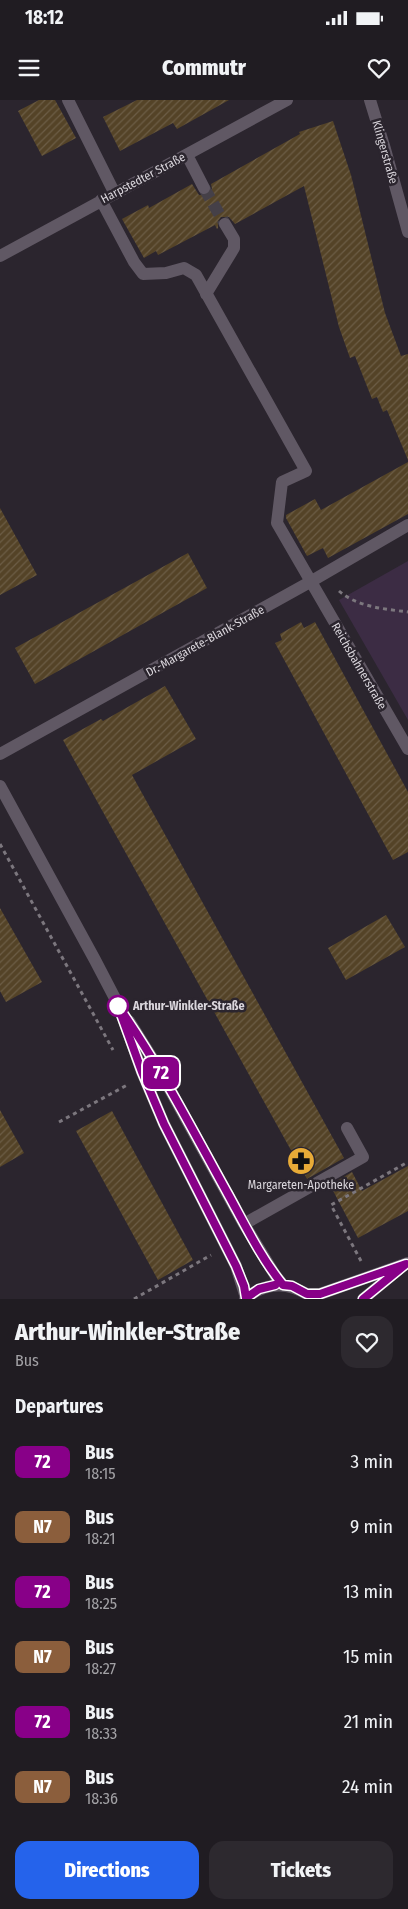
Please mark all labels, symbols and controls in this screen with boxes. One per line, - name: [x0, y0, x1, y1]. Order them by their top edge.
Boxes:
- text: 18:12: [25, 6, 64, 29]
- icon: menu: [15, 54, 43, 82]
- text: Commutr: [162, 54, 246, 81]
- icon: heart: [365, 54, 393, 82]
- street label: Klingerstraße: [369, 119, 401, 185]
- street label: Harpstedter Straße: [98, 150, 188, 206]
- street label: Dr.-Margarete-Blank-Straße: [143, 603, 267, 679]
- street label: Reichsbahnerstraße: [329, 620, 390, 712]
- marker: Arthur-Winkler-Straße: [107, 995, 129, 1017]
- place label: Arthur-Winkler-Straße: [132, 999, 245, 1013]
- line badge: 72: [138, 1057, 184, 1089]
- text: 72: [153, 1062, 169, 1084]
- pharmacy icon: Margareten-Apotheke: [286, 1146, 316, 1176]
- place label: Margareten-Apotheke: [248, 1178, 354, 1192]
- button: heart: [341, 1316, 393, 1368]
- text: Arthur-Winkler-Straße: [15, 1318, 240, 1346]
- text: Bus: [15, 1351, 39, 1370]
- text: Departures: [15, 1395, 103, 1418]
- text: Bus: [85, 1441, 114, 1464]
- text: 3 min: [351, 1450, 393, 1473]
- text: 72: [35, 1451, 50, 1473]
- text: 18:15: [85, 1464, 116, 1483]
- text: Bus: [85, 1506, 114, 1529]
- text: 9 min: [350, 1515, 393, 1538]
- text: N7: [33, 1516, 52, 1538]
- text: 18:21: [85, 1529, 116, 1548]
- text: Bus: [85, 1571, 114, 1594]
- text: 13 min: [343, 1580, 393, 1603]
- text: 72: [35, 1581, 50, 1603]
- text: 18:25: [85, 1594, 117, 1613]
- text: Bus: [85, 1636, 114, 1659]
- text: 15 min: [343, 1645, 393, 1668]
- text: N7: [33, 1646, 52, 1668]
- text: 18:27: [85, 1659, 116, 1678]
- text: Bus: [85, 1701, 114, 1724]
- text: 21 min: [344, 1710, 393, 1733]
- text: 72: [35, 1711, 50, 1733]
- text: 18:33: [85, 1724, 117, 1743]
- text: Bus: [85, 1766, 114, 1789]
- text: 24 min: [342, 1775, 393, 1798]
- text: N7: [33, 1776, 52, 1798]
- text: 18:36: [85, 1789, 118, 1808]
- button: Directions: [15, 1841, 199, 1899]
- button: Tickets: [209, 1841, 393, 1899]

